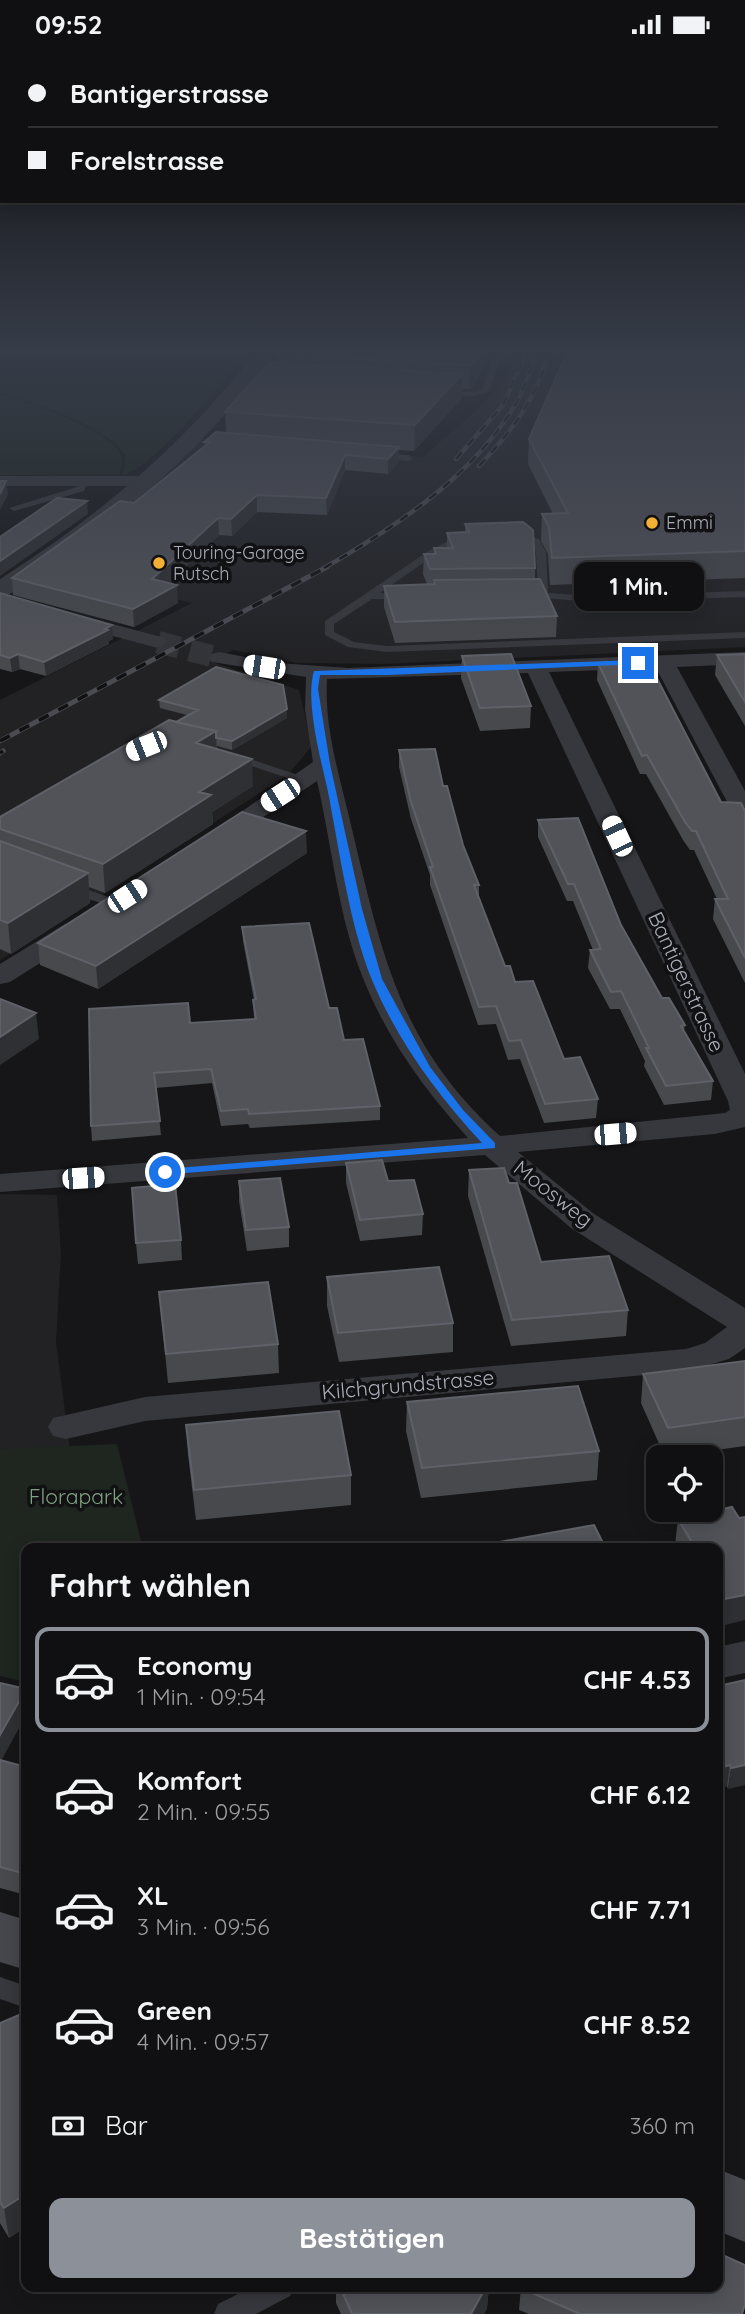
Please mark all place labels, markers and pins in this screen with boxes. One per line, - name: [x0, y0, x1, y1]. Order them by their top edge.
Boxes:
- place label: Emmi: [666, 511, 713, 534]
- marker: Emmi: [644, 515, 660, 531]
- place label: Touring-Garage Rutsch: [173, 541, 305, 585]
- marker: Touring-Garage Rutsch: [151, 555, 167, 571]

